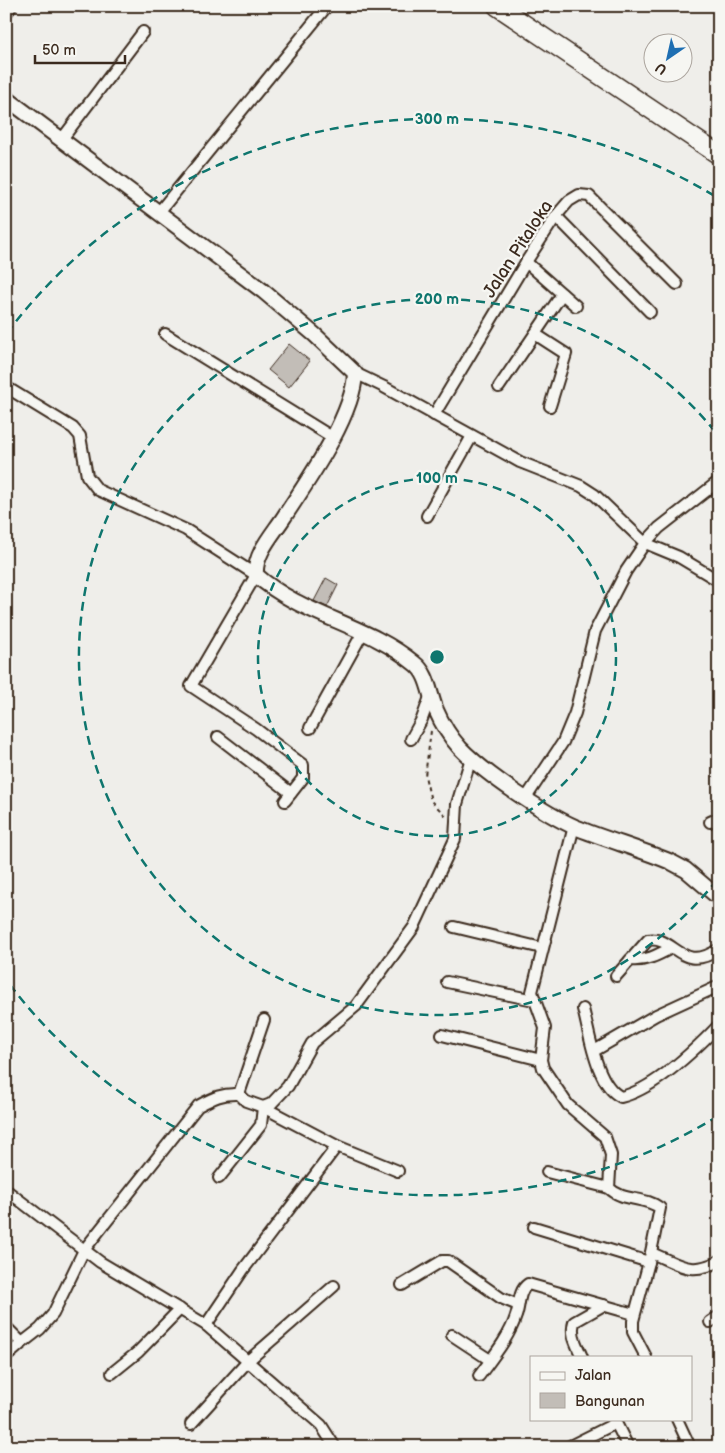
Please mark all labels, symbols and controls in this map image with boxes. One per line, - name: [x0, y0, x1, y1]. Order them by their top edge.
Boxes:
- scale bar: [35, 32, 125, 64]
- north arrow: [642, 32, 692, 82]
- text: 50 m: [42, 41, 76, 60]
- text: U: [652, 59, 670, 78]
- text: 300 m: [415, 110, 459, 129]
- street label: Jalan Pitaloka: [479, 196, 557, 302]
- text: 200 m: [415, 290, 459, 309]
- text: 100 m: [416, 469, 458, 488]
- centre of rings: [428, 648, 446, 666]
- legend: [530, 1356, 692, 1420]
- text: Jalan: [575, 1366, 611, 1385]
- text: Bangunan: [575, 1392, 645, 1411]

